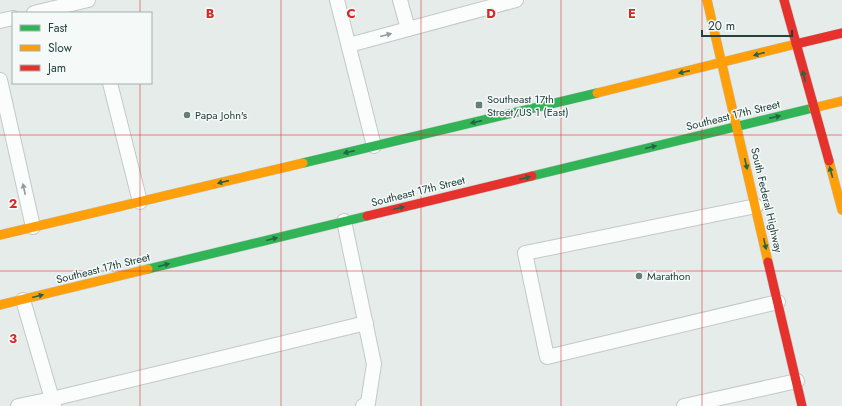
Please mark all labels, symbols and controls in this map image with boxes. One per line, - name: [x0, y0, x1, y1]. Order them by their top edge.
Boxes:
- text: B: [206, 4, 215, 23]
- text: C: [346, 4, 356, 23]
- text: D: [486, 4, 496, 23]
- text: E: [628, 4, 636, 23]
- legend: [12, 12, 152, 84]
- scale bar: [702, 12, 792, 38]
- text: 20 m: [708, 17, 735, 35]
- text: Fast: [48, 19, 67, 37]
- one-way arrow: [381, 32, 393, 38]
- text: Slow: [48, 39, 73, 57]
- one-way arrow: [753, 51, 765, 57]
- text: Jam: [46, 59, 66, 77]
- one-way arrow: [678, 70, 690, 76]
- one-way arrow: [801, 70, 807, 82]
- place label: Southeast 17th Street/US 1 (East): [487, 91, 569, 120]
- street label: Southeast 17th Street: [684, 96, 782, 134]
- marker: Southeast 17th Street/US 1 (East): [474, 100, 484, 110]
- place label: Papa John's: [195, 107, 248, 123]
- marker: Papa John's: [182, 110, 192, 120]
- one-way arrow: [769, 114, 781, 120]
- one-way arrow: [469, 119, 482, 125]
- one-way arrow: [645, 144, 657, 150]
- street label: South Federal Highway: [747, 146, 787, 254]
- one-way arrow: [343, 149, 355, 155]
- one-way arrow: [744, 158, 750, 170]
- one-way arrow: [828, 166, 834, 178]
- street label: Southeast 17th Street: [369, 172, 467, 210]
- one-way arrow: [519, 174, 531, 180]
- one-way arrow: [216, 179, 228, 185]
- one-way arrow: [21, 183, 27, 195]
- text: 2: [9, 194, 17, 213]
- one-way arrow: [392, 205, 405, 211]
- one-way arrow: [266, 236, 278, 242]
- one-way arrow: [763, 238, 769, 251]
- street label: Southeast 17th Street: [54, 249, 152, 287]
- one-way arrow: [158, 262, 170, 268]
- place label: Marathon: [647, 268, 690, 284]
- marker: Marathon: [634, 271, 644, 281]
- one-way arrow: [32, 293, 44, 299]
- text: 3: [9, 329, 17, 348]

